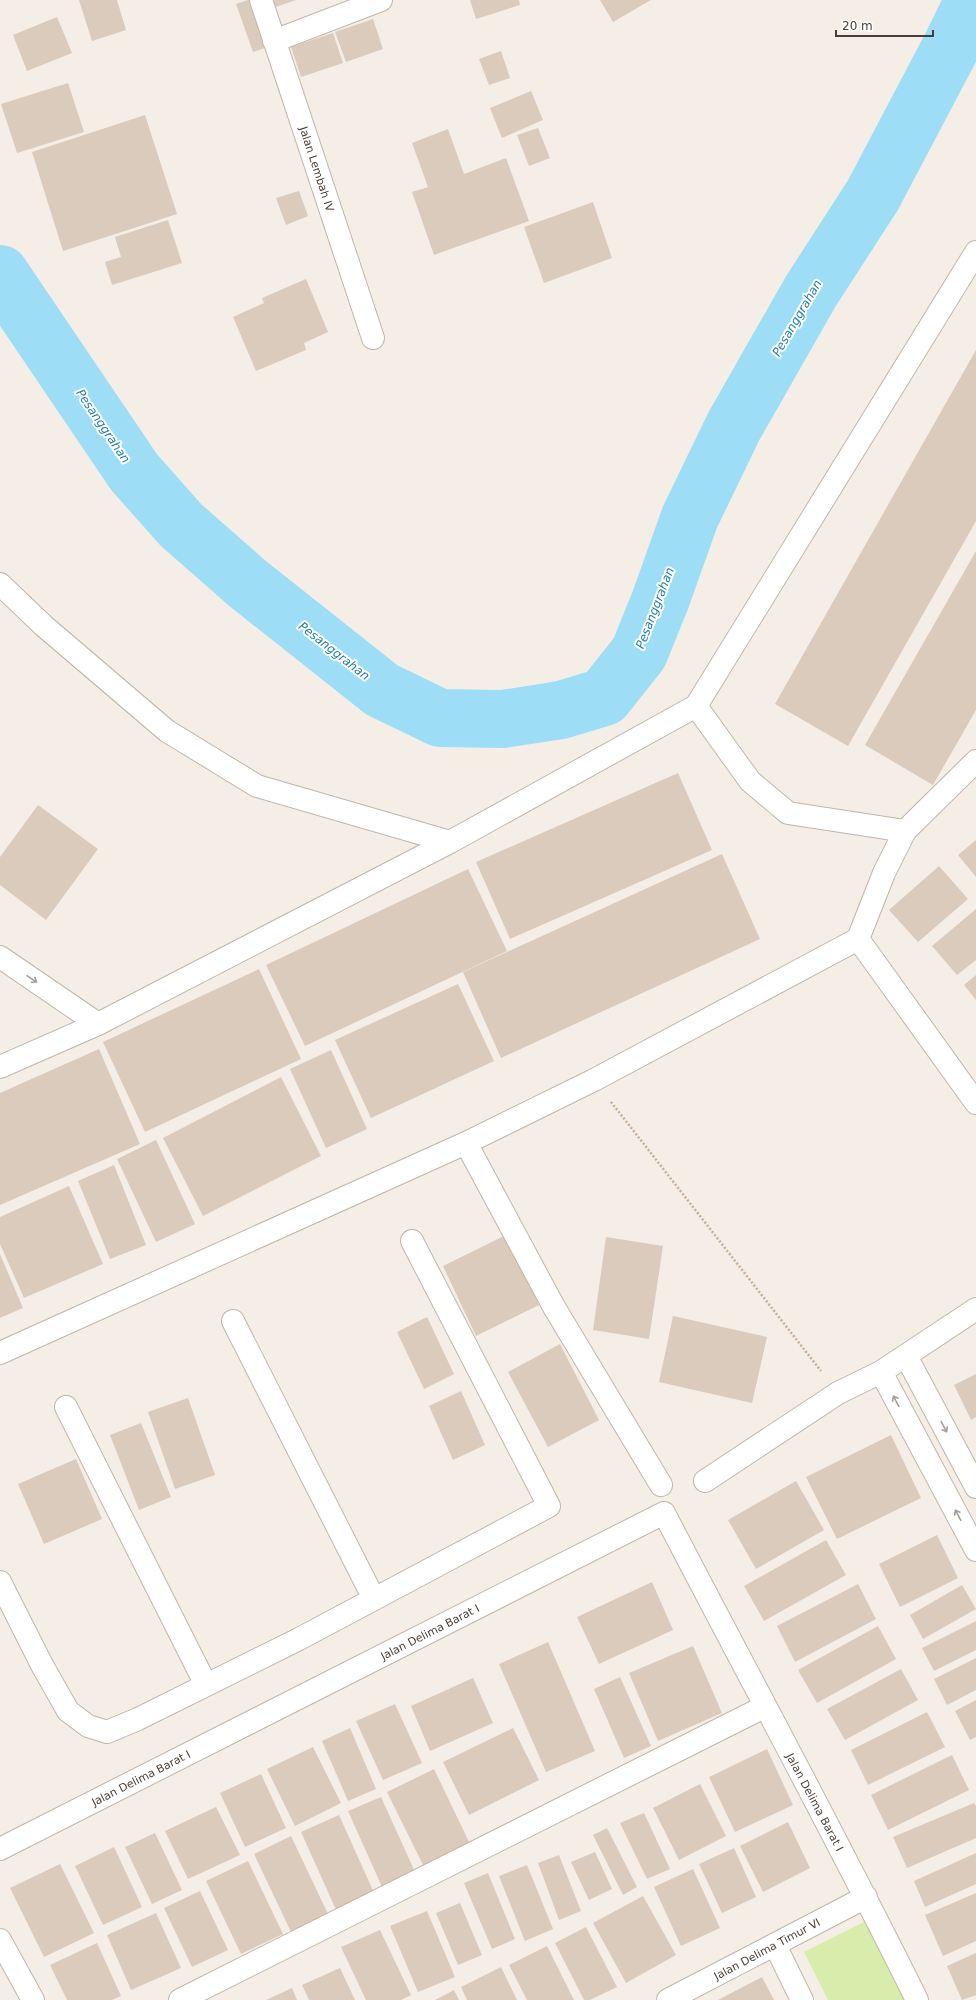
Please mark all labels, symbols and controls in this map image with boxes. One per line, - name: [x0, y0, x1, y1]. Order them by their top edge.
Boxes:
- scale bar: [836, 12, 933, 38]
- text: 20 m: [842, 19, 873, 33]
- street label: Jalan Lembah IV: [296, 124, 337, 214]
- water label: Pesanggrahan: [769, 277, 825, 359]
- water label: Pesanggrahan: [73, 386, 133, 466]
- water label: Pesanggrahan: [633, 565, 677, 651]
- water label: Pesanggrahan: [296, 619, 372, 683]
- one-way arrow: [26, 975, 37, 983]
- one-way arrow: [892, 1395, 899, 1407]
- one-way arrow: [941, 1421, 948, 1433]
- one-way arrow: [953, 1510, 961, 1522]
- street label: Jalan Delima Barat I: [378, 1602, 482, 1663]
- street label: Jalan Delima Barat I: [89, 1748, 193, 1809]
- street label: Jalan Delima Barat I: [783, 1750, 846, 1853]
- street label: Jalan Delima Timur VI: [711, 1916, 823, 1983]

